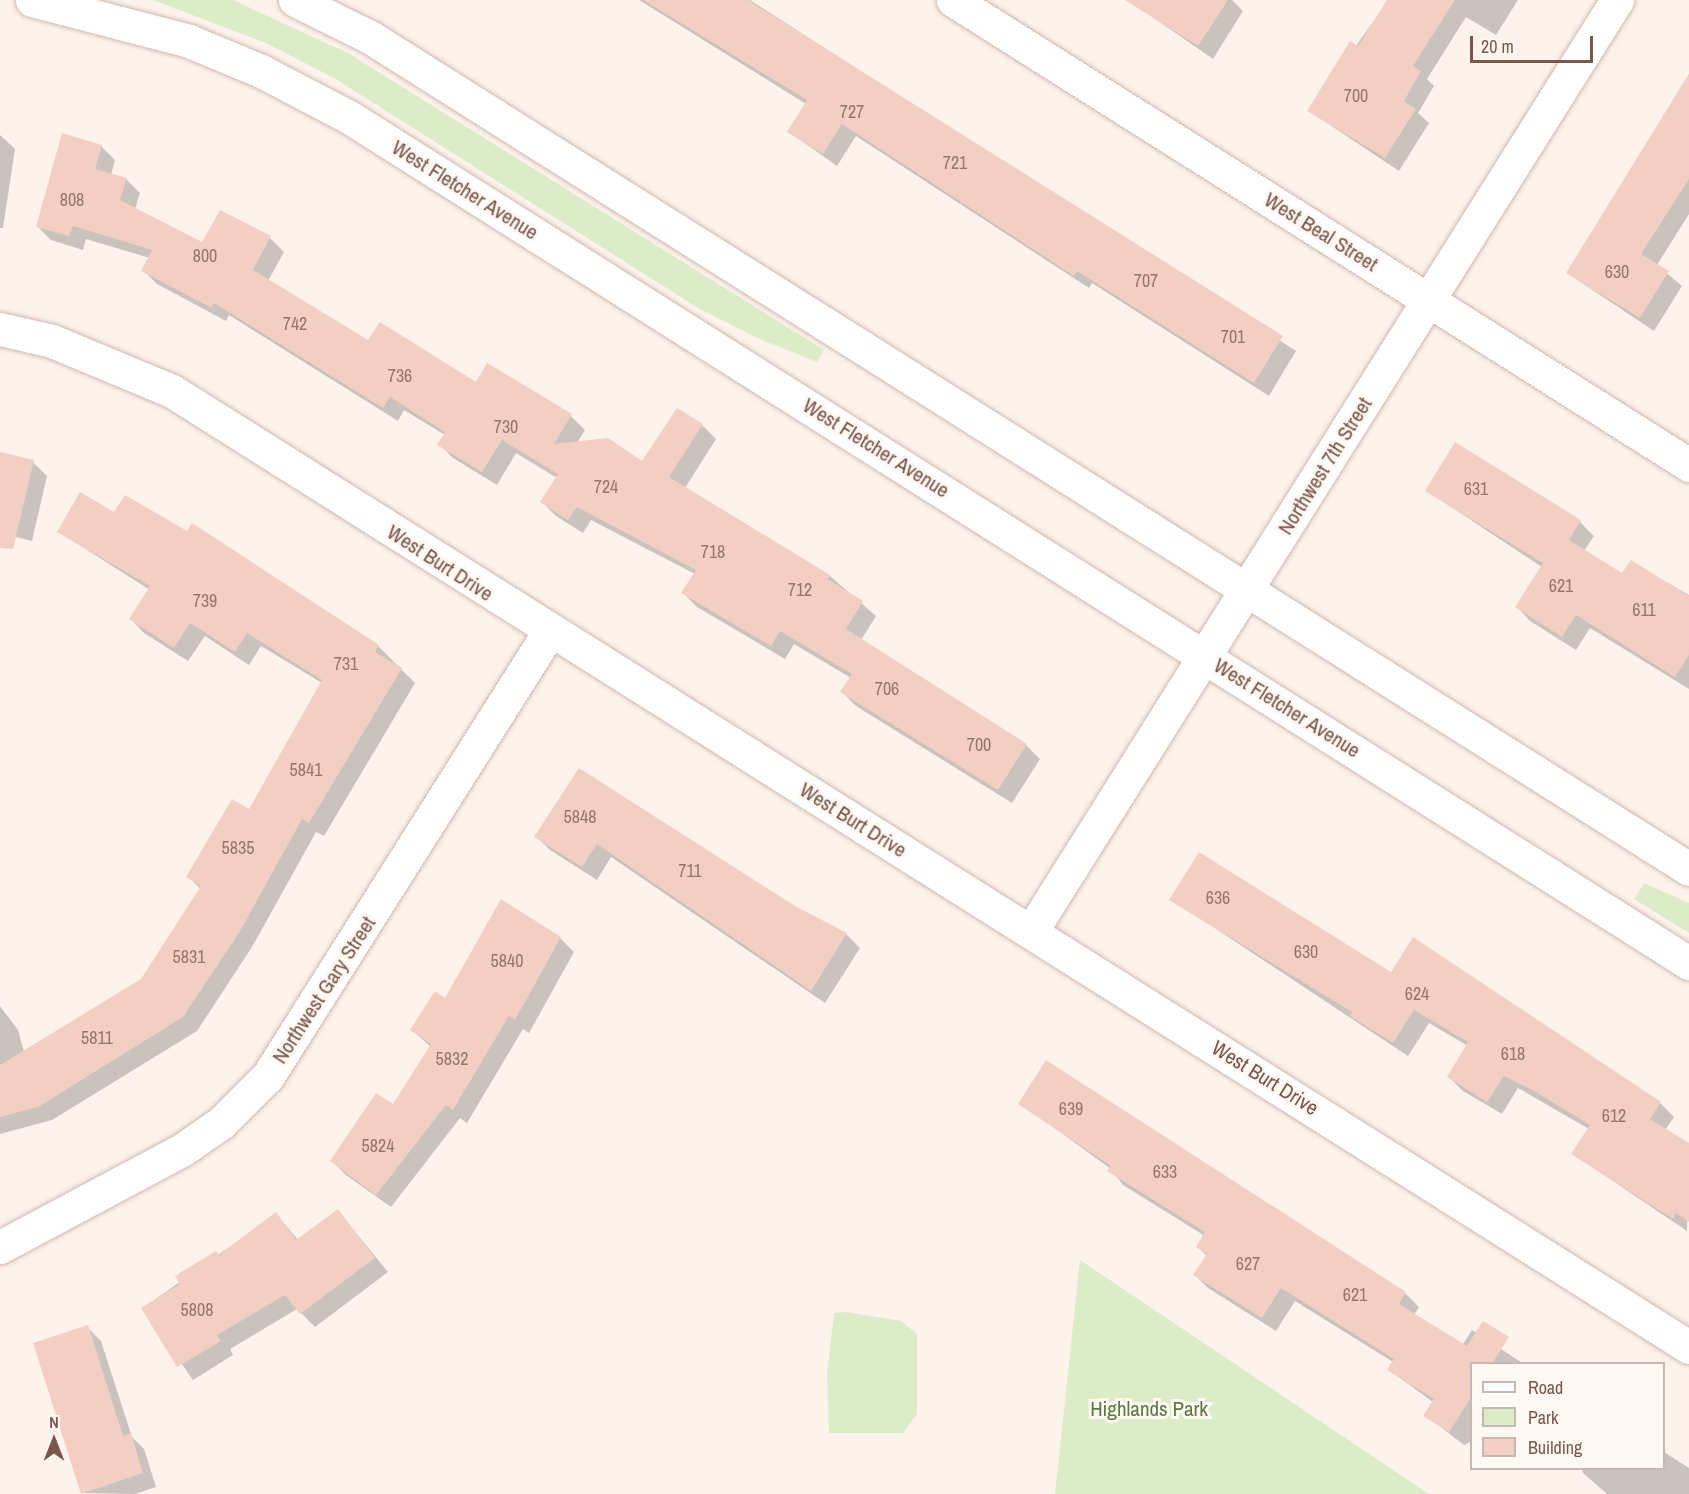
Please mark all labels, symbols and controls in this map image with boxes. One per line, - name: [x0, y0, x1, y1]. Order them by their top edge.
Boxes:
- scale bar: [1473, 24, 1596, 62]
- text: 20 m: [1481, 34, 1514, 59]
- house number: 700: [1344, 85, 1368, 107]
- house number: 727: [840, 101, 864, 123]
- street label: West Fletcher Avenue: [387, 135, 543, 245]
- house number: 721: [943, 152, 967, 174]
- street label: West Beal Street: [1260, 187, 1382, 277]
- house number: 808: [60, 189, 84, 211]
- house number: 800: [193, 245, 217, 267]
- house number: 630: [1605, 261, 1629, 283]
- house number: 707: [1134, 270, 1158, 292]
- house number: 742: [283, 313, 307, 335]
- house number: 701: [1221, 326, 1245, 348]
- house number: 736: [388, 365, 412, 387]
- street label: West Fletcher Avenue: [798, 393, 954, 503]
- street label: Northwest 7th Street: [1273, 393, 1377, 539]
- house number: 730: [494, 416, 518, 438]
- house number: 724: [594, 476, 618, 498]
- house number: 631: [1464, 478, 1488, 500]
- street label: West Burt Drive: [382, 519, 498, 607]
- house number: 718: [701, 541, 725, 563]
- house number: 621: [1549, 575, 1573, 597]
- house number: 712: [788, 579, 812, 601]
- house number: 739: [193, 590, 217, 612]
- house number: 611: [1632, 599, 1656, 621]
- house number: 731: [334, 653, 358, 675]
- street label: West Fletcher Avenue: [1209, 653, 1365, 763]
- house number: 706: [875, 678, 899, 700]
- house number: 700: [967, 734, 991, 756]
- house number: 5841: [290, 759, 322, 781]
- street label: West Burt Drive: [795, 777, 911, 863]
- house number: 5848: [564, 806, 596, 828]
- house number: 5835: [222, 837, 254, 859]
- house number: 711: [678, 860, 702, 882]
- house number: 636: [1206, 887, 1230, 909]
- street label: Northwest Gary Street: [267, 912, 381, 1068]
- house number: 630: [1294, 941, 1318, 963]
- house number: 5831: [173, 946, 205, 968]
- house number: 5840: [491, 950, 523, 972]
- house number: 624: [1405, 983, 1429, 1005]
- house number: 5811: [81, 1027, 113, 1049]
- street label: West Burt Drive: [1207, 1035, 1323, 1121]
- house number: 618: [1501, 1043, 1525, 1065]
- house number: 5832: [436, 1048, 468, 1070]
- house number: 639: [1059, 1098, 1083, 1120]
- house number: 612: [1602, 1105, 1626, 1127]
- house number: 5824: [362, 1135, 394, 1157]
- house number: 633: [1153, 1161, 1177, 1183]
- house number: 627: [1236, 1253, 1260, 1275]
- house number: 621: [1343, 1284, 1367, 1306]
- house number: 5808: [181, 1299, 213, 1321]
- legend: [1470, 1362, 1665, 1470]
- text: Road: [1528, 1375, 1563, 1400]
- park label: Highlands Park: [1090, 1396, 1208, 1422]
- text: Park: [1528, 1405, 1558, 1430]
- north arrow: [24, 1410, 84, 1470]
- text: N: [49, 1411, 59, 1433]
- text: Building: [1528, 1435, 1582, 1460]

